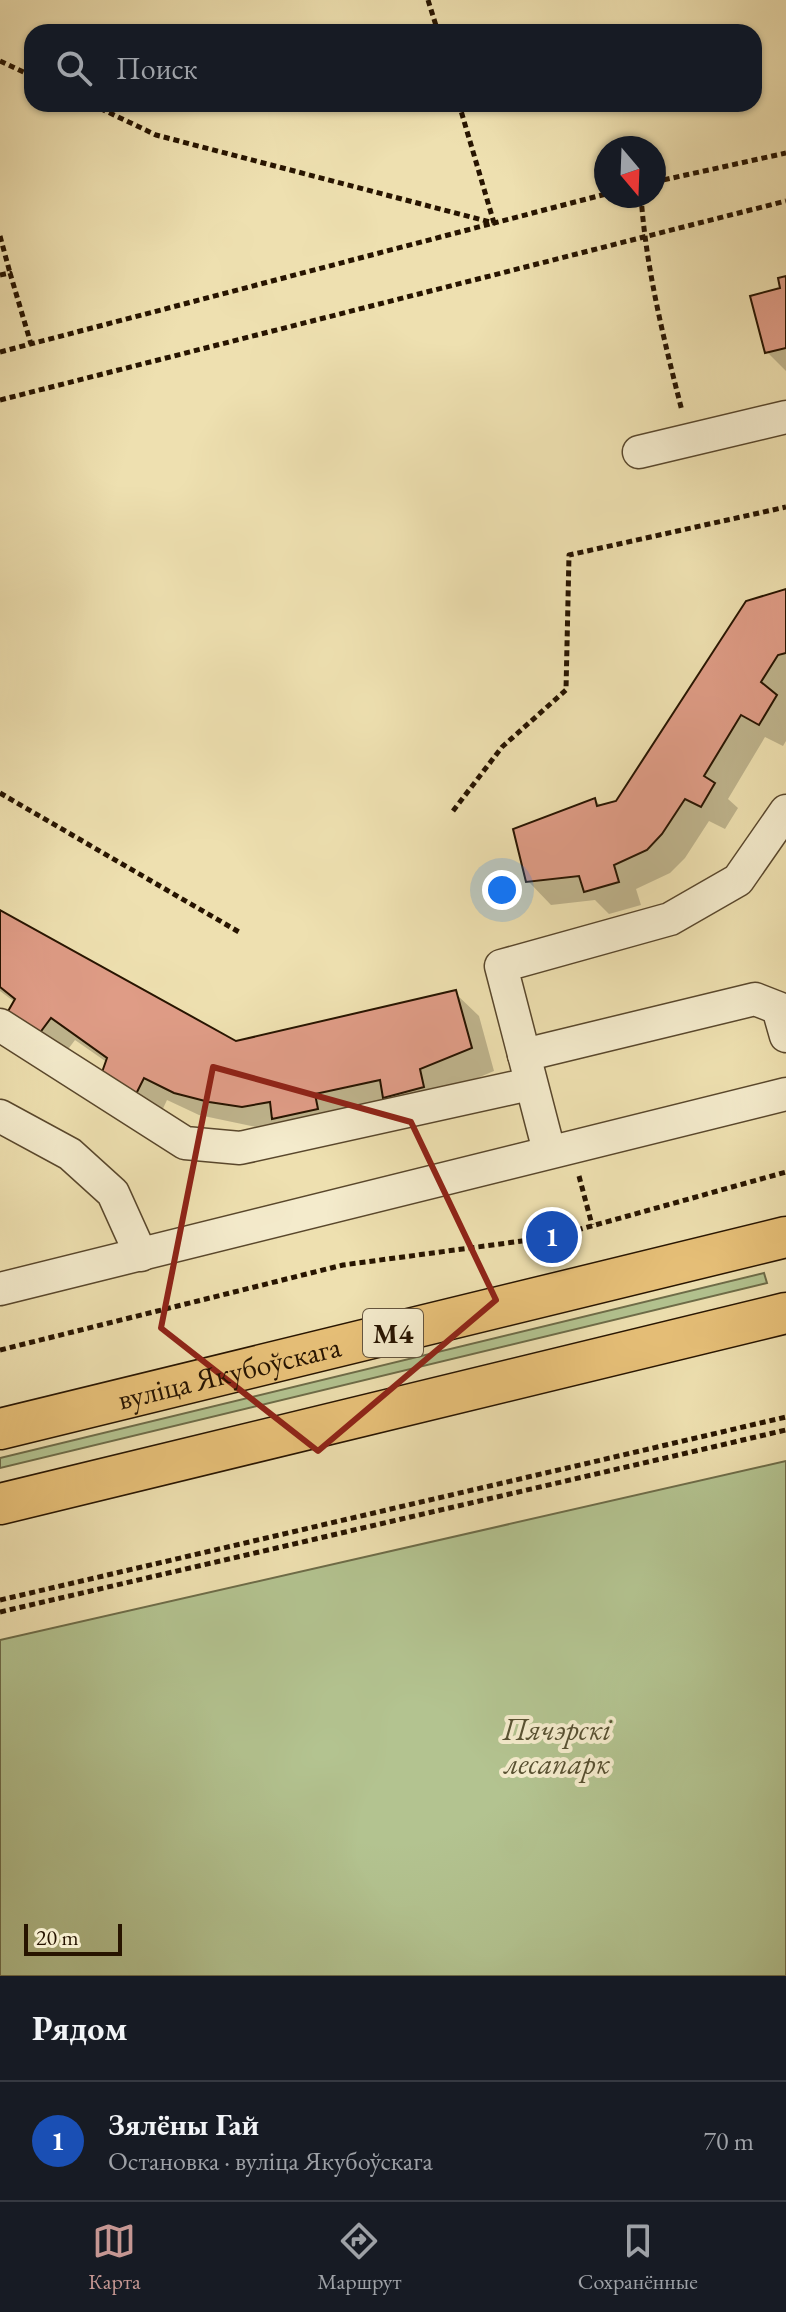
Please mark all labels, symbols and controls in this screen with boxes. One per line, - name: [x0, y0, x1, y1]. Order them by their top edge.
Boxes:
- search box: [24, 24, 762, 112]
- icon: search: [52, 46, 96, 90]
- text: Поиск: [116, 49, 198, 88]
- north arrow: [594, 136, 666, 208]
- your location: [482, 870, 522, 910]
- pin: 1: [526, 1207, 578, 1267]
- road number: М4: [363, 1309, 423, 1357]
- street label: вуліца Якубоўскага: [114, 1326, 345, 1419]
- park label: Пячэрскі лесапарк: [502, 1710, 612, 1783]
- scale bar: [24, 1920, 122, 1956]
- text: 20 m: [36, 1923, 79, 1952]
- text: Рядом: [32, 2006, 127, 2050]
- text: Зялёны Гай: [108, 2105, 259, 2144]
- text: 1: [51, 2124, 65, 2158]
- text: 70 m: [704, 2124, 754, 2158]
- text: Остановка · вуліца Якубоўскага: [108, 2144, 433, 2178]
- tab: Карта: [88, 2219, 141, 2296]
- tab: Маршрут: [317, 2219, 401, 2296]
- tab: Сохранённые: [578, 2219, 698, 2296]

